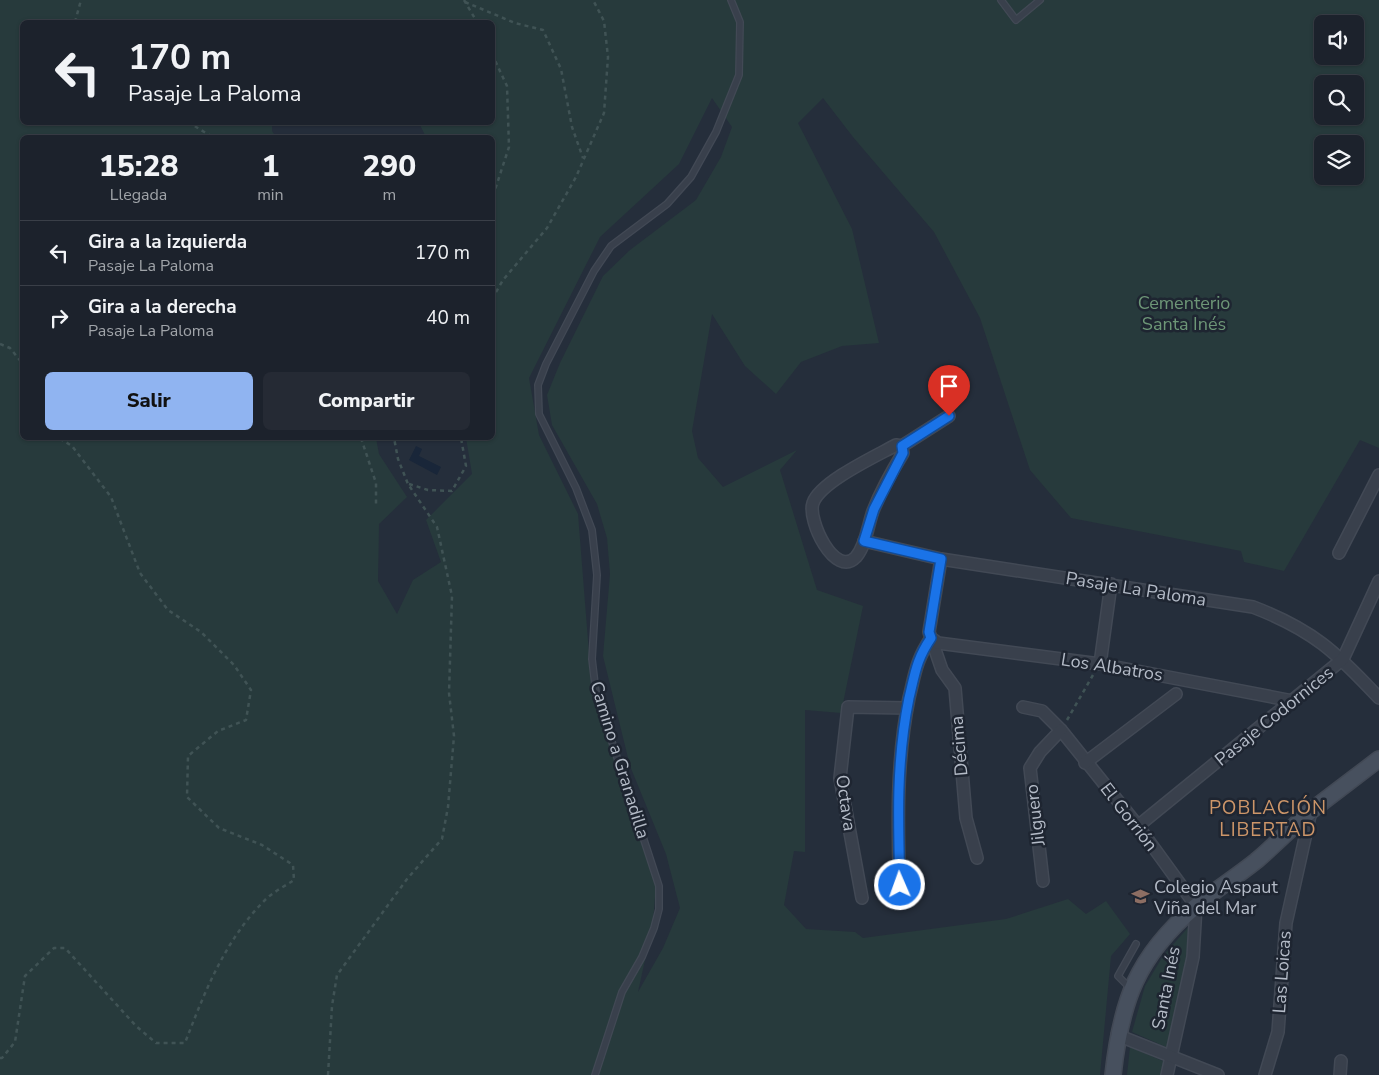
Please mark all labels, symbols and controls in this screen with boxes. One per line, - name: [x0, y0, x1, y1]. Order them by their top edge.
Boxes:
- map controls: [1314, 15, 1364, 185]
- button: sound: [1314, 15, 1364, 65]
- text: 170 m: [128, 34, 231, 81]
- icon: left: [45, 40, 110, 105]
- button: search: [1314, 75, 1364, 125]
- text: Pasaje La Paloma: [128, 79, 301, 109]
- button: layers: [1314, 135, 1364, 185]
- text: 15:28: [99, 146, 178, 187]
- text: 1: [261, 146, 279, 187]
- text: 290: [362, 146, 416, 187]
- text: Llegada: [110, 184, 167, 206]
- text: min: [257, 184, 284, 206]
- text: m: [382, 184, 396, 206]
- text: Gira a la izquierda: [88, 229, 247, 255]
- icon: left: [45, 239, 73, 267]
- text: 170 m: [415, 240, 470, 266]
- text: Pasaje La Paloma: [88, 255, 214, 277]
- park label: Cementerio Santa Inés: [1138, 291, 1230, 336]
- text: Gira a la derecha: [88, 294, 237, 320]
- icon: right: [45, 304, 73, 332]
- text: 40 m: [426, 305, 470, 331]
- text: Pasaje La Paloma: [88, 320, 214, 342]
- pin: [928, 365, 970, 416]
- button: Salir: [45, 372, 253, 430]
- button: Compartir: [263, 372, 470, 430]
- icon: arrive: [935, 372, 963, 400]
- street label: Pasaje La Paloma: [1064, 566, 1208, 612]
- street label: Los Albatros: [1059, 647, 1165, 687]
- street label: Pasaje Codornices: [1210, 661, 1338, 771]
- street label: Camino a Granadilla: [585, 678, 655, 842]
- street label: Décima: [944, 715, 974, 777]
- street label: Octava: [830, 773, 862, 833]
- street label: El Gorrión: [1095, 778, 1163, 856]
- street label: Jilguero: [1019, 783, 1051, 848]
- district label: POBLACIÓN LIBERTAD: [1209, 795, 1327, 843]
- position arrow: [873, 858, 925, 910]
- place label: Colegio Aspaut Viña del Mar: [1153, 875, 1278, 920]
- school or university icon: Colegio Aspaut Viña del Mar: [1130, 887, 1150, 907]
- street label: Las Loicas: [1267, 930, 1297, 1014]
- street label: Santa Inés: [1146, 944, 1186, 1032]

